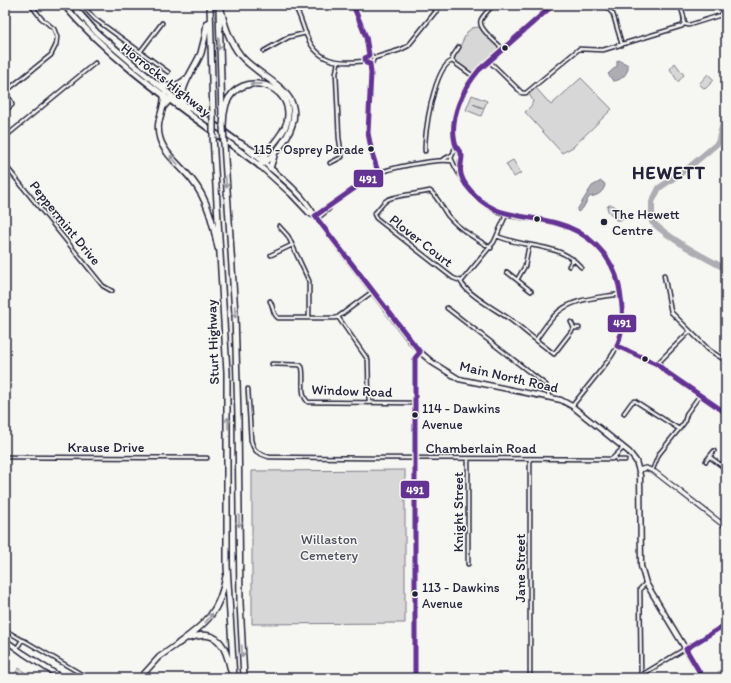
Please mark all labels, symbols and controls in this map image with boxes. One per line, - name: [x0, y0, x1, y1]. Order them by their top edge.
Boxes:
- one-way arrow: [215, 37, 223, 50]
- street label: Horrocks Highway: [118, 40, 215, 121]
- unlabelled marker: [500, 43, 510, 53]
- one-way arrow: [249, 80, 262, 88]
- place label: 115 - Osprey Parade: [253, 142, 364, 157]
- marker: 115 - Osprey Parade: [366, 144, 376, 154]
- one-way arrow: [170, 154, 179, 165]
- district label: HEWETT: [632, 162, 706, 184]
- line badge: 491: [353, 169, 384, 188]
- text: 491: [359, 173, 378, 186]
- one-way arrow: [223, 175, 230, 188]
- street label: Peppermint Drive: [26, 177, 104, 269]
- place label: The Hewett Centre: [612, 206, 680, 239]
- street label: Plover Court: [386, 211, 456, 271]
- unlabelled marker: [532, 214, 542, 224]
- marker: The Hewett Centre: [599, 217, 609, 227]
- street label: Sturt Highway: [203, 299, 223, 385]
- one-way arrow: [231, 305, 238, 318]
- line badge: 491: [607, 314, 637, 333]
- text: 491: [613, 317, 632, 330]
- unlabelled marker: [640, 354, 650, 364]
- street label: Main North Road: [458, 357, 561, 397]
- street label: Window Road: [311, 381, 393, 401]
- place label: 114 - Dawkins Avenue: [422, 401, 501, 432]
- marker: 114 - Dawkins Avenue: [410, 410, 420, 420]
- one-way arrow: [224, 417, 232, 430]
- street label: Krause Drive: [68, 439, 145, 456]
- street label: Chamberlain Road: [425, 440, 537, 457]
- street label: Knight Street: [450, 472, 467, 552]
- line badge: 491: [400, 480, 430, 499]
- text: 491: [406, 484, 425, 497]
- one-way arrow: [235, 514, 243, 527]
- park label: Willaston Cemetery: [300, 531, 359, 564]
- street label: Jane Street: [512, 534, 529, 602]
- place label: 113 - Dawkins Avenue: [422, 580, 500, 611]
- marker: 113 - Dawkins Avenue: [410, 589, 420, 599]
- one-way arrow: [205, 612, 213, 623]
- one-way arrow: [239, 644, 246, 657]

